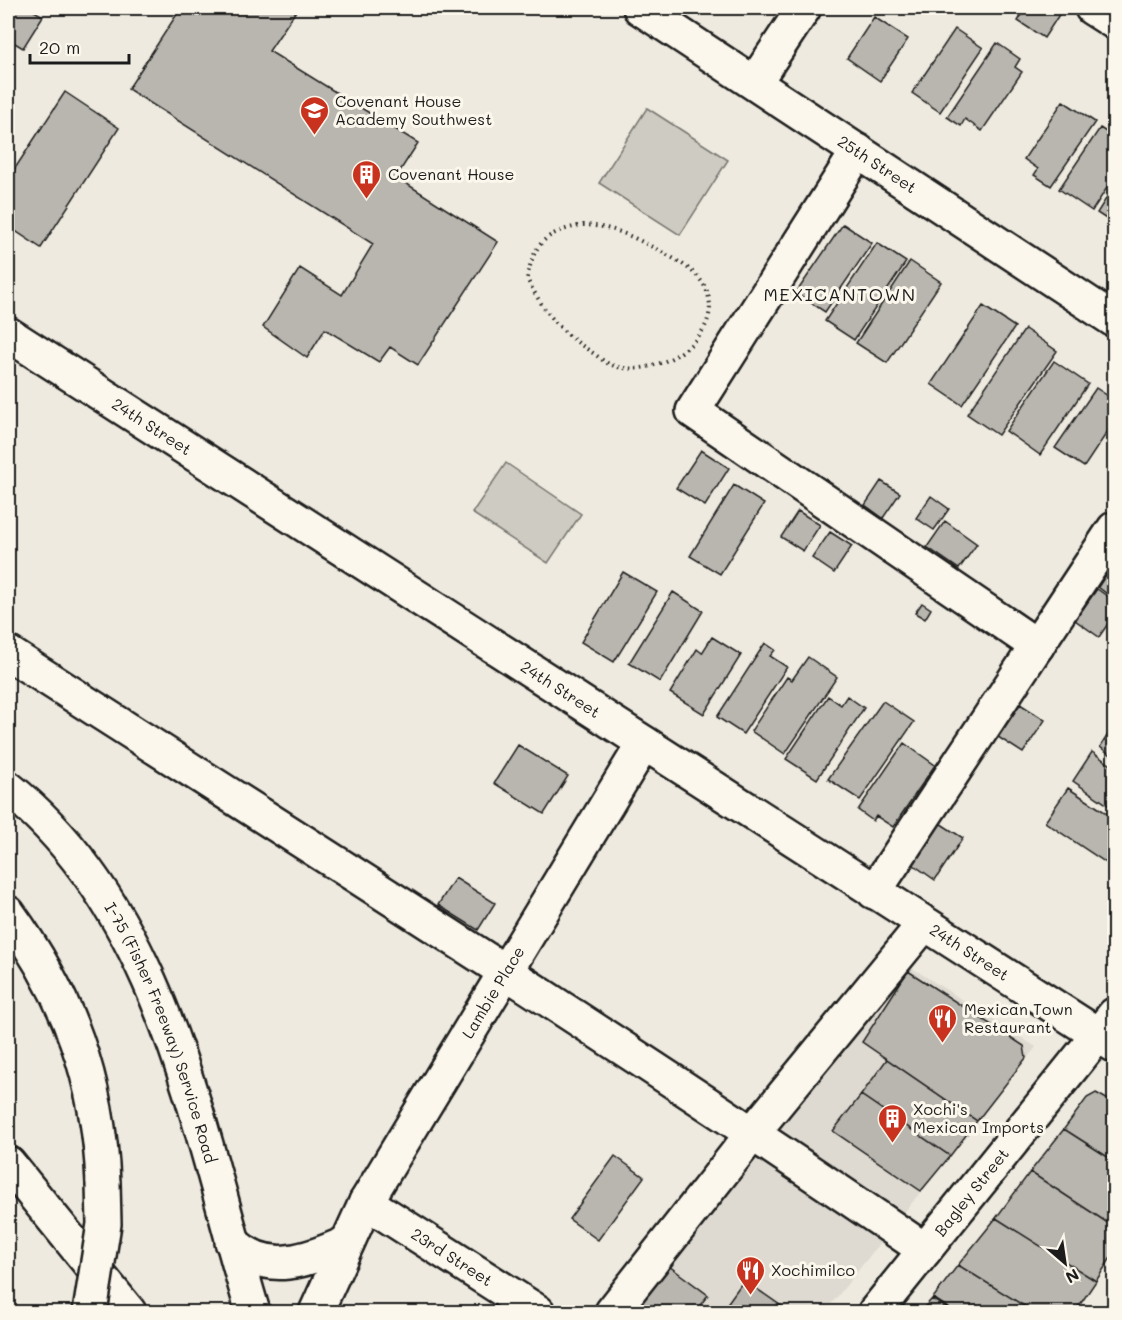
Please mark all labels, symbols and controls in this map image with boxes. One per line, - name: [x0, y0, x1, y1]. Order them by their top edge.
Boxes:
- scale bar: [30, 27, 129, 65]
- text: 20 m: [39, 35, 80, 59]
- place label: Covenant House Academy Southwest: [335, 90, 492, 129]
- school or university icon: Covenant House Academy Southwest: [298, 94, 330, 136]
- street label: 25th Street: [834, 130, 921, 197]
- building icon: Covenant House: [351, 158, 383, 200]
- place label: Covenant House: [388, 163, 514, 184]
- district label: MEXICANTOWN: [764, 282, 916, 306]
- street label: 24th Street: [108, 393, 196, 459]
- street label: 24th Street: [517, 656, 605, 722]
- street label: I-75 (Fisher Freeway) Service Road: [100, 898, 222, 1165]
- street label: 24th Street: [926, 918, 1013, 985]
- street label: Lambie Place: [457, 942, 529, 1042]
- place label: Mexican Town Restaurant: [964, 998, 1073, 1037]
- restaurant icon: Mexican Town Restaurant: [927, 1002, 959, 1044]
- place label: Xochi's Mexican Imports: [913, 1098, 1044, 1137]
- building icon: Xochi's Mexican Imports: [876, 1102, 908, 1144]
- street label: Bagley Street: [929, 1143, 1013, 1240]
- street label: 23rd Street: [408, 1223, 497, 1290]
- north arrow: [1035, 1233, 1095, 1293]
- restaurant icon: Xochimilco: [734, 1254, 766, 1296]
- place label: Xochimilco: [771, 1259, 855, 1280]
- text: N: [1062, 1264, 1083, 1289]

